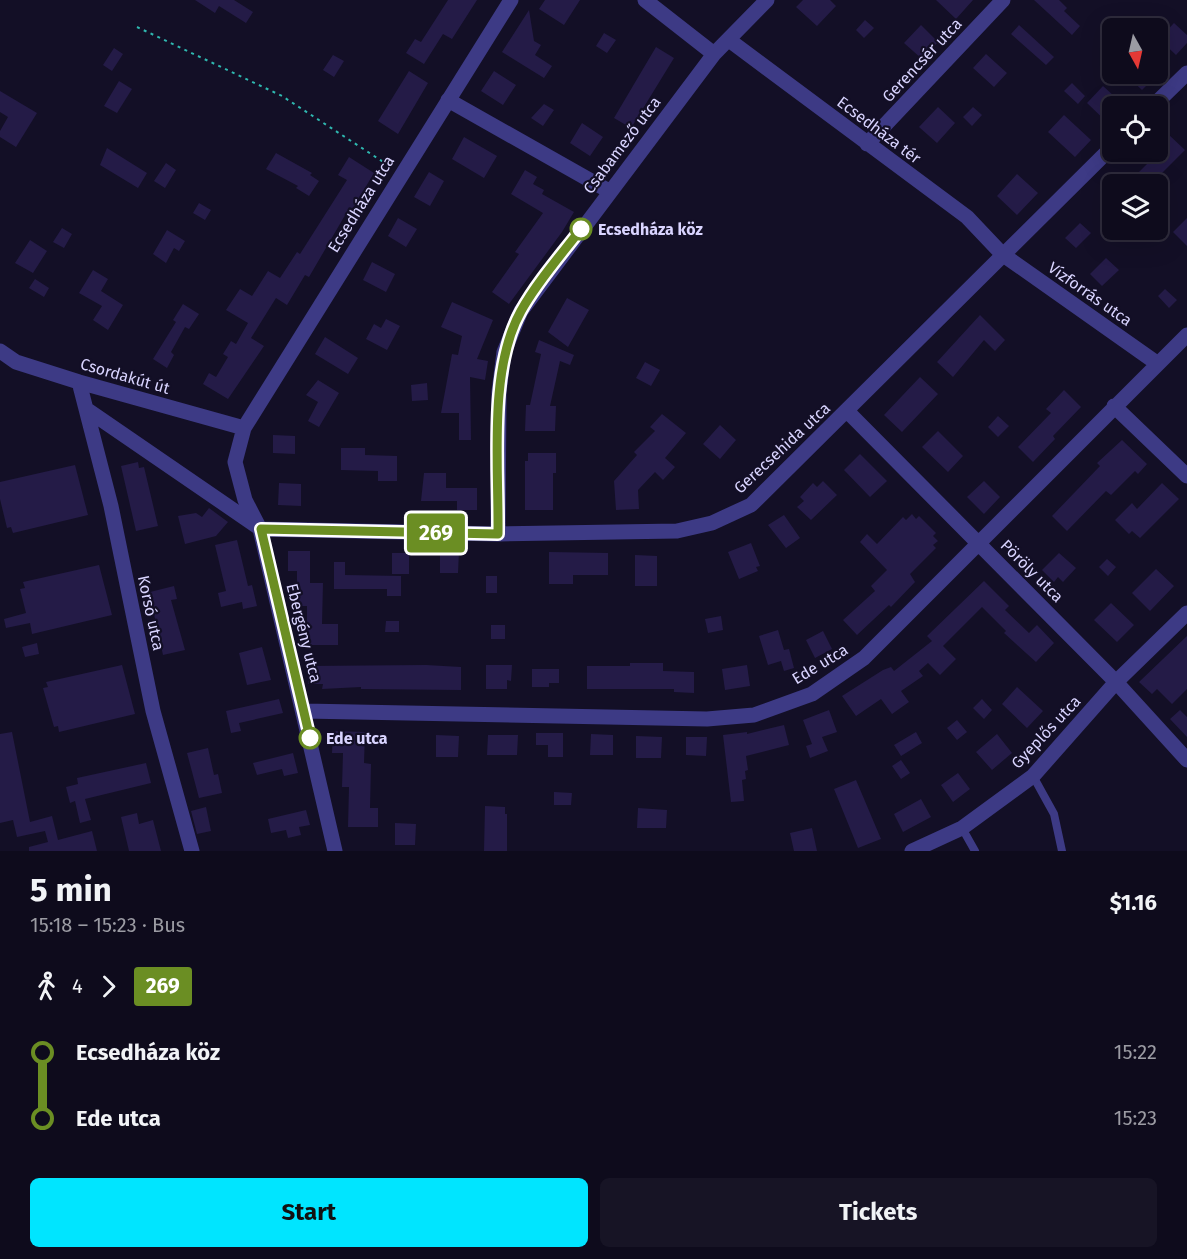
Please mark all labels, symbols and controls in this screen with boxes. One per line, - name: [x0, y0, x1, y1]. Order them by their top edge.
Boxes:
- street label: Gerencsér utca: [878, 14, 966, 106]
- north arrow: [1102, 18, 1168, 84]
- map controls: [1102, 18, 1168, 240]
- street label: Ecsedháza tér: [833, 92, 925, 168]
- street label: Csabamező utca: [579, 93, 665, 197]
- button: locate: [1102, 96, 1168, 162]
- street label: Ecsedháza utca: [324, 152, 398, 256]
- button: layers: [1102, 174, 1168, 240]
- marker: Ecsedháza köz: [570, 218, 592, 240]
- place label: Ecsedháza köz: [598, 220, 703, 239]
- street label: Vízforrás utca: [1044, 258, 1136, 330]
- street label: Csordakút út: [78, 354, 172, 398]
- street label: Gerecsehida utca: [730, 399, 834, 497]
- line badge: 269: [402, 514, 470, 552]
- text: 269: [419, 520, 453, 546]
- street label: Pöröly utca: [997, 536, 1067, 606]
- street label: Korsó utca: [134, 574, 168, 652]
- street label: Ebergény utca: [282, 581, 326, 685]
- street label: Ede utca: [789, 640, 851, 688]
- street label: Gyeplős utca: [1007, 692, 1085, 772]
- marker: Ede utca: [299, 727, 321, 749]
- place label: Ede utca: [326, 729, 388, 748]
- text: 5 min: [30, 870, 112, 910]
- text: $1.16: [1110, 889, 1157, 916]
- text: 15:18 – 15:23 · Bus: [30, 913, 185, 937]
- icon: walk: [30, 970, 63, 1003]
- icon: forward: [92, 970, 125, 1003]
- text: 269: [146, 973, 180, 999]
- text: 4: [72, 974, 83, 998]
- text: Ecsedháza köz: [76, 1039, 220, 1066]
- text: 15:22: [1114, 1040, 1157, 1064]
- text: Ede utca: [76, 1105, 161, 1132]
- text: 15:23: [1114, 1106, 1157, 1130]
- button: Start: [30, 1178, 588, 1247]
- button: Tickets: [600, 1178, 1157, 1247]

